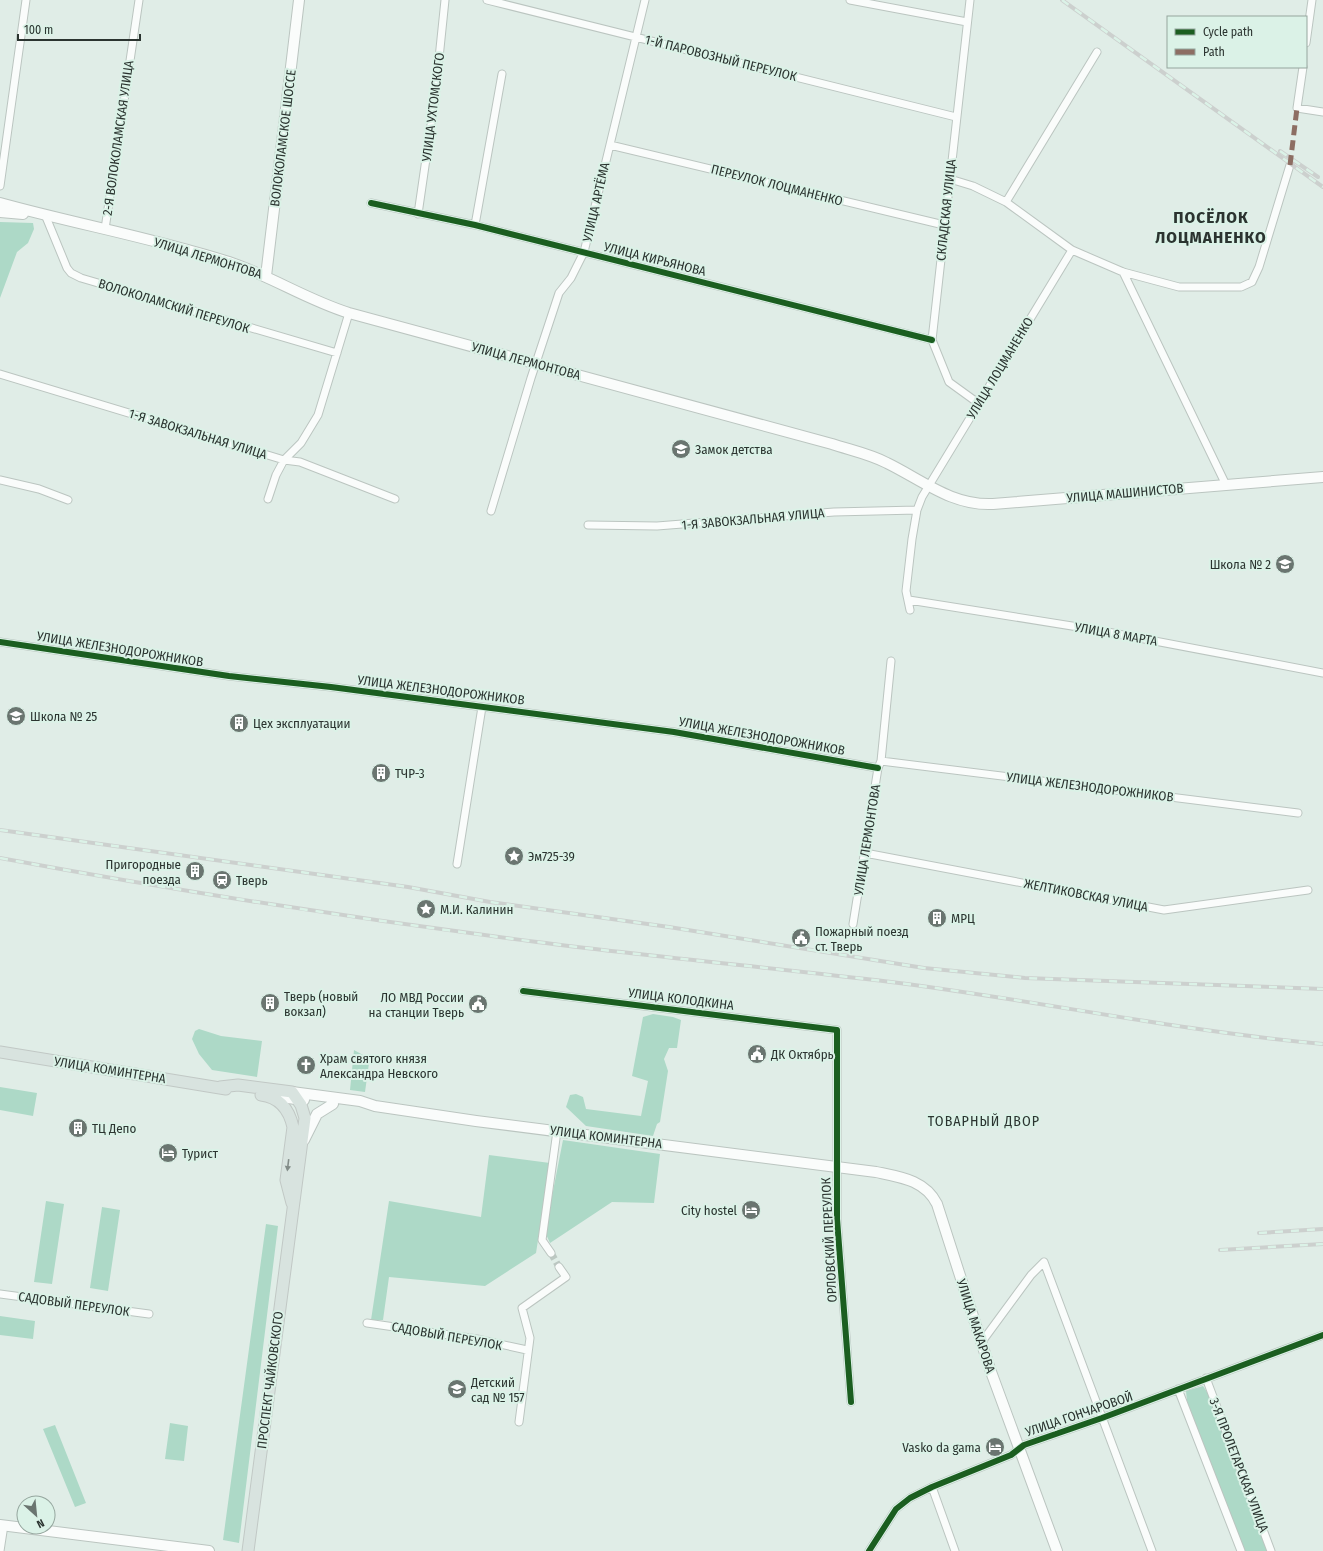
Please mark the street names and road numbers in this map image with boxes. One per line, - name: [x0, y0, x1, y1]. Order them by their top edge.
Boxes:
- street label: 1-Й ПАРОВОЗНЫЙ ПЕРЕУЛОК: [644, 32, 798, 84]
- street label: УЛИЦА УХТОМСКОГО: [419, 52, 447, 163]
- street label: 2-Я ВОЛОКОЛАМСКАЯ УЛИЦА: [100, 59, 136, 217]
- street label: ВОЛОКОЛАМСКОЕ ШОССЕ: [267, 69, 299, 207]
- street label: СКЛАДСКАЯ УЛИЦА: [933, 158, 959, 262]
- street label: УЛИЦА АРТЁМА: [579, 161, 612, 244]
- street label: ПЕРЕУЛОК ЛОЦМАНЕНКО: [710, 161, 844, 209]
- street label: УЛИЦА ЛЕРМОНТОВА: [151, 234, 264, 282]
- street label: УЛИЦА КИРЬЯНОВА: [601, 239, 708, 279]
- street label: ВОЛОКОЛАМСКИЙ ПЕРЕУЛОК: [97, 276, 251, 336]
- street label: УЛИЦА ЛОЦМАНЕНКО: [963, 314, 1036, 422]
- street label: УЛИЦА ЛЕРМОНТОВА: [469, 339, 582, 383]
- street label: 1-Я ЗАВОКЗАЛЬНАЯ УЛИЦА: [127, 406, 269, 462]
- street label: УЛИЦА МАШИНИСТОВ: [1065, 480, 1184, 506]
- street label: 1-Я ЗАВОКЗАЛЬНАЯ УЛИЦА: [681, 505, 825, 533]
- street label: УЛИЦА 8 МАРТА: [1073, 619, 1159, 649]
- street label: УЛИЦА ЖЕЛЕЗНОДОРОЖНИКОВ: [35, 628, 204, 670]
- street label: УЛИЦА ЖЕЛЕЗНОДОРОЖНИКОВ: [356, 672, 525, 708]
- street label: УЛИЦА ЖЕЛЕЗНОДОРОЖНИКОВ: [677, 714, 846, 758]
- street label: УЛИЦА ЖЕЛЕЗНОДОРОЖНИКОВ: [1005, 769, 1174, 805]
- street label: УЛИЦА ЛЕРМОНТОВА: [851, 783, 883, 898]
- street label: ЖЕЛТИКОВСКАЯ УЛИЦА: [1023, 876, 1150, 914]
- street label: УЛИЦА КОЛОДКИНА: [626, 985, 735, 1013]
- street label: УЛИЦА КОМИНТЕРНА: [52, 1054, 167, 1086]
- street label: УЛИЦА КОМИНТЕРНА: [548, 1123, 663, 1151]
- street label: ОРЛОВСКИЙ ПЕРЕУЛОК: [818, 1177, 840, 1303]
- street label: УЛИЦА МАКАРОВА: [953, 1276, 998, 1375]
- street label: САДОВЫЙ ПЕРЕУЛОК: [17, 1289, 131, 1319]
- street label: ПРОСПЕКТ ЧАЙКОВСКОГО: [254, 1311, 286, 1449]
- street label: САДОВЫЙ ПЕРЕУЛОК: [390, 1319, 504, 1353]
- street label: УЛИЦА ГОНЧАРОВОЙ: [1022, 1389, 1135, 1440]
- street label: 3-Я ПРОЛЕТАРСКАЯ УЛИЦА: [1206, 1396, 1272, 1534]

